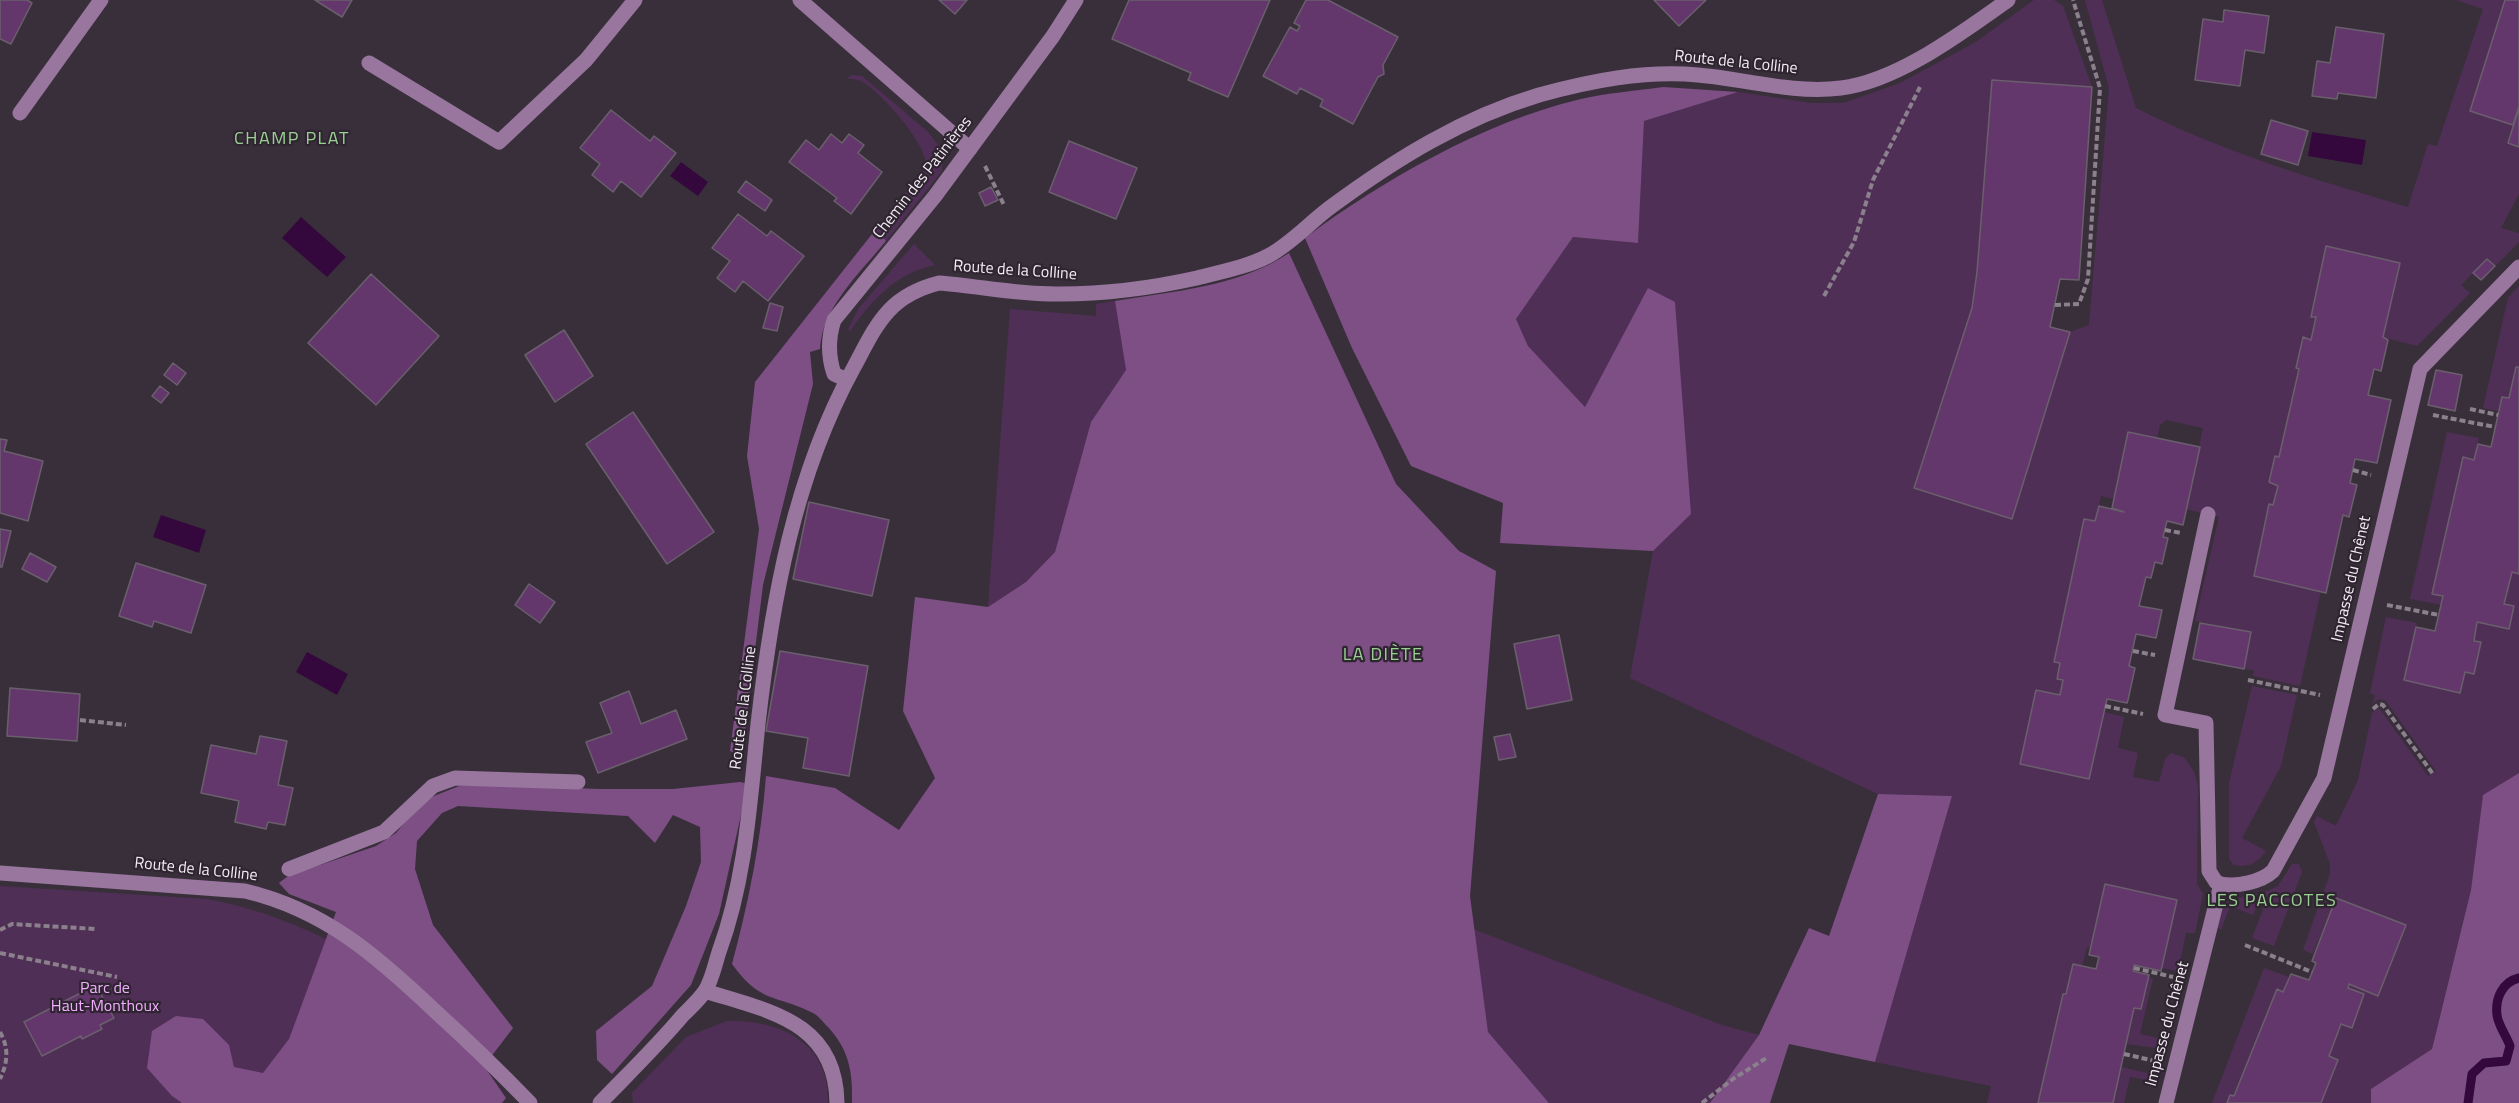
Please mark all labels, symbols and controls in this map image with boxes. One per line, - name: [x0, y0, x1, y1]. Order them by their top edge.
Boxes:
- street label: Route de la Colline: [1673, 47, 1799, 79]
- street label: Chemin des Patinières: [869, 113, 977, 243]
- district label: CHAMP PLAT: [234, 129, 350, 151]
- street label: Route de la Colline: [953, 257, 1077, 285]
- street label: Impasse du Chênet: [2328, 514, 2376, 644]
- street label: Route de la Colline: [727, 645, 761, 771]
- district label: LA DIÈTE: [1343, 645, 1423, 667]
- street label: Route de la Colline: [133, 854, 259, 886]
- district label: LES PACCOTES: [2207, 891, 2337, 913]
- street label: Impasse du Chênet: [2142, 960, 2194, 1088]
- park label: Parc de Haut-Monthoux: [51, 979, 159, 1017]

